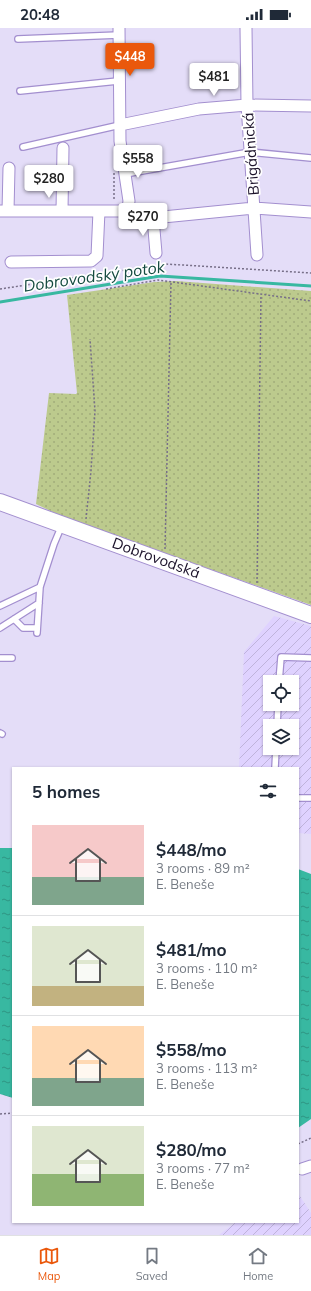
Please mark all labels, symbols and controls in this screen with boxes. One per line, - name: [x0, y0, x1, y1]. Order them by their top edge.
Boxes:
- text: 20:48: [20, 5, 60, 24]
- pin: $448: [106, 43, 154, 77]
- text: $448: [114, 48, 146, 64]
- pin: $481: [190, 63, 238, 97]
- text: $481: [198, 68, 230, 84]
- street label: Brigádnická: [238, 112, 263, 196]
- pin: $558: [114, 145, 162, 179]
- text: $558: [122, 150, 154, 166]
- pin: $280: [25, 165, 73, 199]
- text: $280: [33, 170, 65, 186]
- pin: $270: [119, 203, 167, 237]
- text: $270: [127, 208, 159, 224]
- water label: Dobrovodský potok: [22, 256, 167, 296]
- street label: Dobrovodská: [110, 533, 203, 582]
- map controls: [263, 675, 299, 755]
- button: locate: [263, 675, 299, 711]
- button: layers: [263, 719, 299, 755]
- icon: filters: [257, 780, 279, 802]
- text: 5 homes: [32, 781, 100, 802]
- text: $448/mo: [156, 839, 227, 860]
- icon: home: [64, 841, 112, 889]
- text: 3 rooms · 89 m²: [156, 860, 250, 876]
- text: E. Beneše: [156, 876, 214, 892]
- text: $481/mo: [156, 939, 227, 960]
- icon: home: [64, 942, 112, 990]
- text: 3 rooms · 110 m²: [156, 960, 257, 976]
- text: E. Beneše: [156, 976, 214, 992]
- text: $558/mo: [156, 1039, 227, 1060]
- icon: home: [64, 1042, 112, 1090]
- text: 3 rooms · 113 m²: [156, 1060, 257, 1076]
- text: E. Beneše: [156, 1076, 214, 1092]
- text: $280/mo: [156, 1139, 227, 1160]
- icon: home: [64, 1142, 112, 1190]
- text: 3 rooms · 77 m²: [156, 1160, 250, 1176]
- text: E. Beneše: [156, 1176, 214, 1192]
- tab: Map: [38, 1245, 60, 1283]
- tab: Saved: [136, 1245, 168, 1283]
- tab: Home: [243, 1245, 273, 1283]

